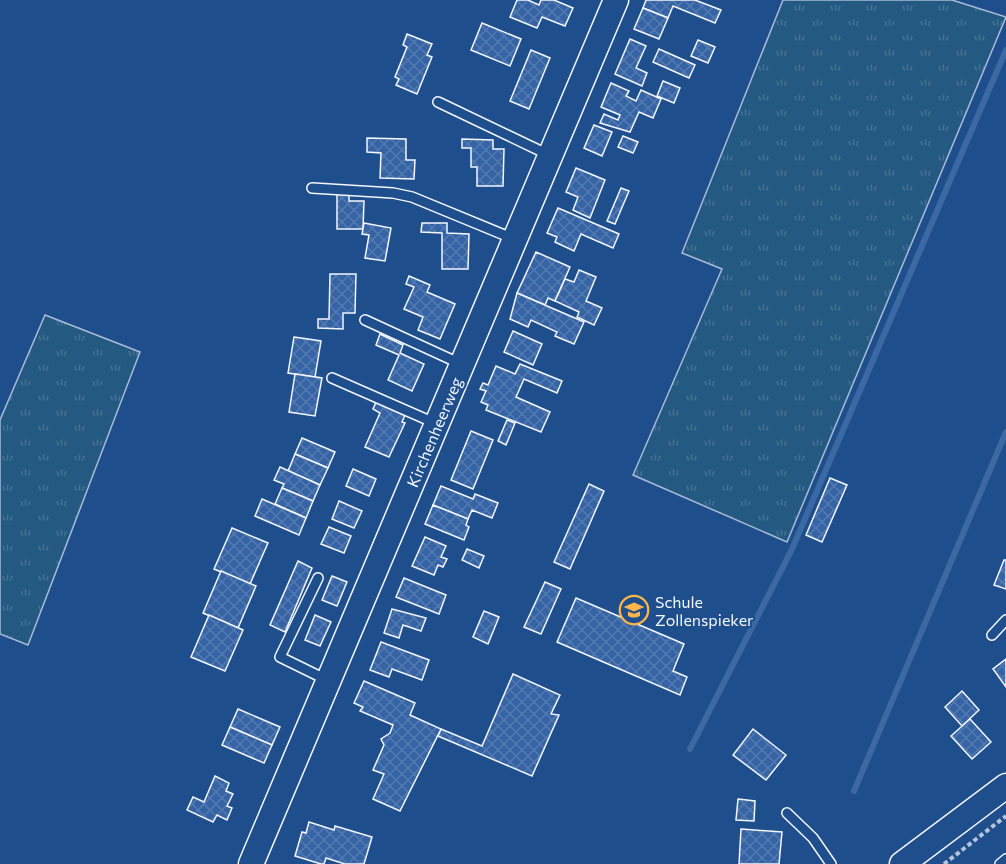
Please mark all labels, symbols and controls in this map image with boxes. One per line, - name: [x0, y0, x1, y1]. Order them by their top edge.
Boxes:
- street label: Kirchenheerweg: [402, 374, 466, 490]
- place label: Schule Zollenspieker: [655, 592, 754, 629]
- school or university icon: Schule Zollenspieker: [618, 594, 650, 626]

